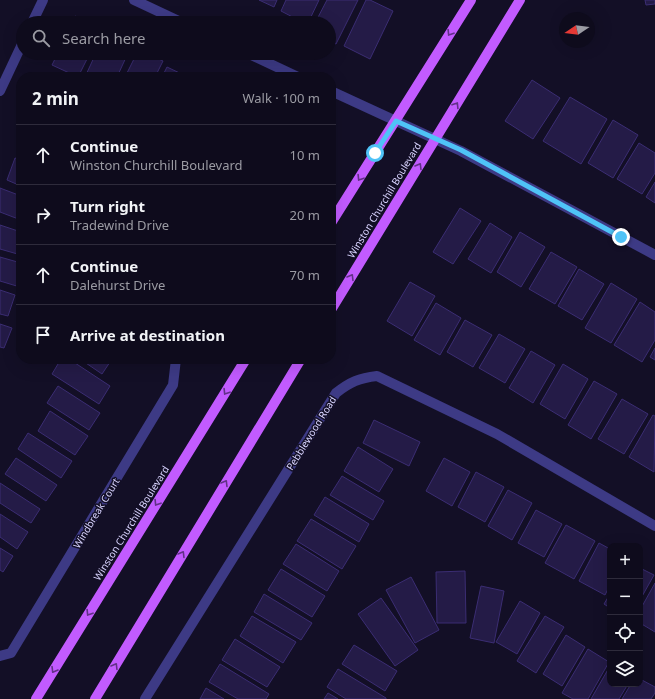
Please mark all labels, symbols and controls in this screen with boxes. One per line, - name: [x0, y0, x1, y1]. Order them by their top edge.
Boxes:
- north arrow: [559, 12, 595, 48]
- search box: [16, 16, 336, 60]
- icon: search: [30, 27, 52, 49]
- text: Search here: [62, 28, 145, 48]
- one-way arrow: [448, 29, 455, 36]
- text: 2 min: [32, 87, 79, 110]
- text: Walk · 100 m: [242, 89, 320, 107]
- one-way arrow: [451, 102, 458, 109]
- text: Continue: [70, 136, 138, 156]
- street label: Winston Churchill Boulevard: [344, 140, 424, 260]
- icon: ahead: [32, 144, 54, 166]
- route start: [366, 144, 384, 162]
- text: 10 m: [290, 146, 320, 164]
- text: Winston Churchill Boulevard: [70, 156, 243, 174]
- one-way arrow: [415, 163, 422, 170]
- one-way arrow: [357, 173, 364, 180]
- text: Turn right: [70, 196, 145, 216]
- icon: right: [32, 204, 54, 226]
- text: 20 m: [290, 206, 320, 224]
- text: Tradewind Drive: [70, 216, 169, 234]
- route end: [612, 228, 630, 246]
- text: Continue: [70, 256, 138, 276]
- icon: ahead: [32, 264, 54, 286]
- text: 70 m: [290, 266, 320, 284]
- one-way arrow: [347, 274, 354, 281]
- text: Dalehurst Drive: [70, 276, 165, 294]
- icon: arrive: [32, 324, 54, 346]
- text: Arrive at destination: [70, 325, 225, 345]
- one-way arrow: [223, 388, 230, 395]
- street label: Pebblewood Road: [283, 393, 339, 473]
- street label: Winston Churchill Boulevard: [90, 463, 172, 583]
- street label: Windbreak Court: [69, 475, 123, 551]
- one-way arrow: [221, 480, 228, 487]
- one-way arrow: [154, 499, 162, 506]
- map controls: [607, 543, 643, 687]
- button: +: [607, 543, 643, 579]
- one-way arrow: [177, 551, 185, 558]
- button: −: [607, 579, 643, 615]
- one-way arrow: [86, 609, 93, 616]
- button: locate: [607, 615, 643, 651]
- button: layers: [607, 651, 643, 687]
- one-way arrow: [110, 663, 118, 670]
- one-way arrow: [51, 666, 58, 673]

